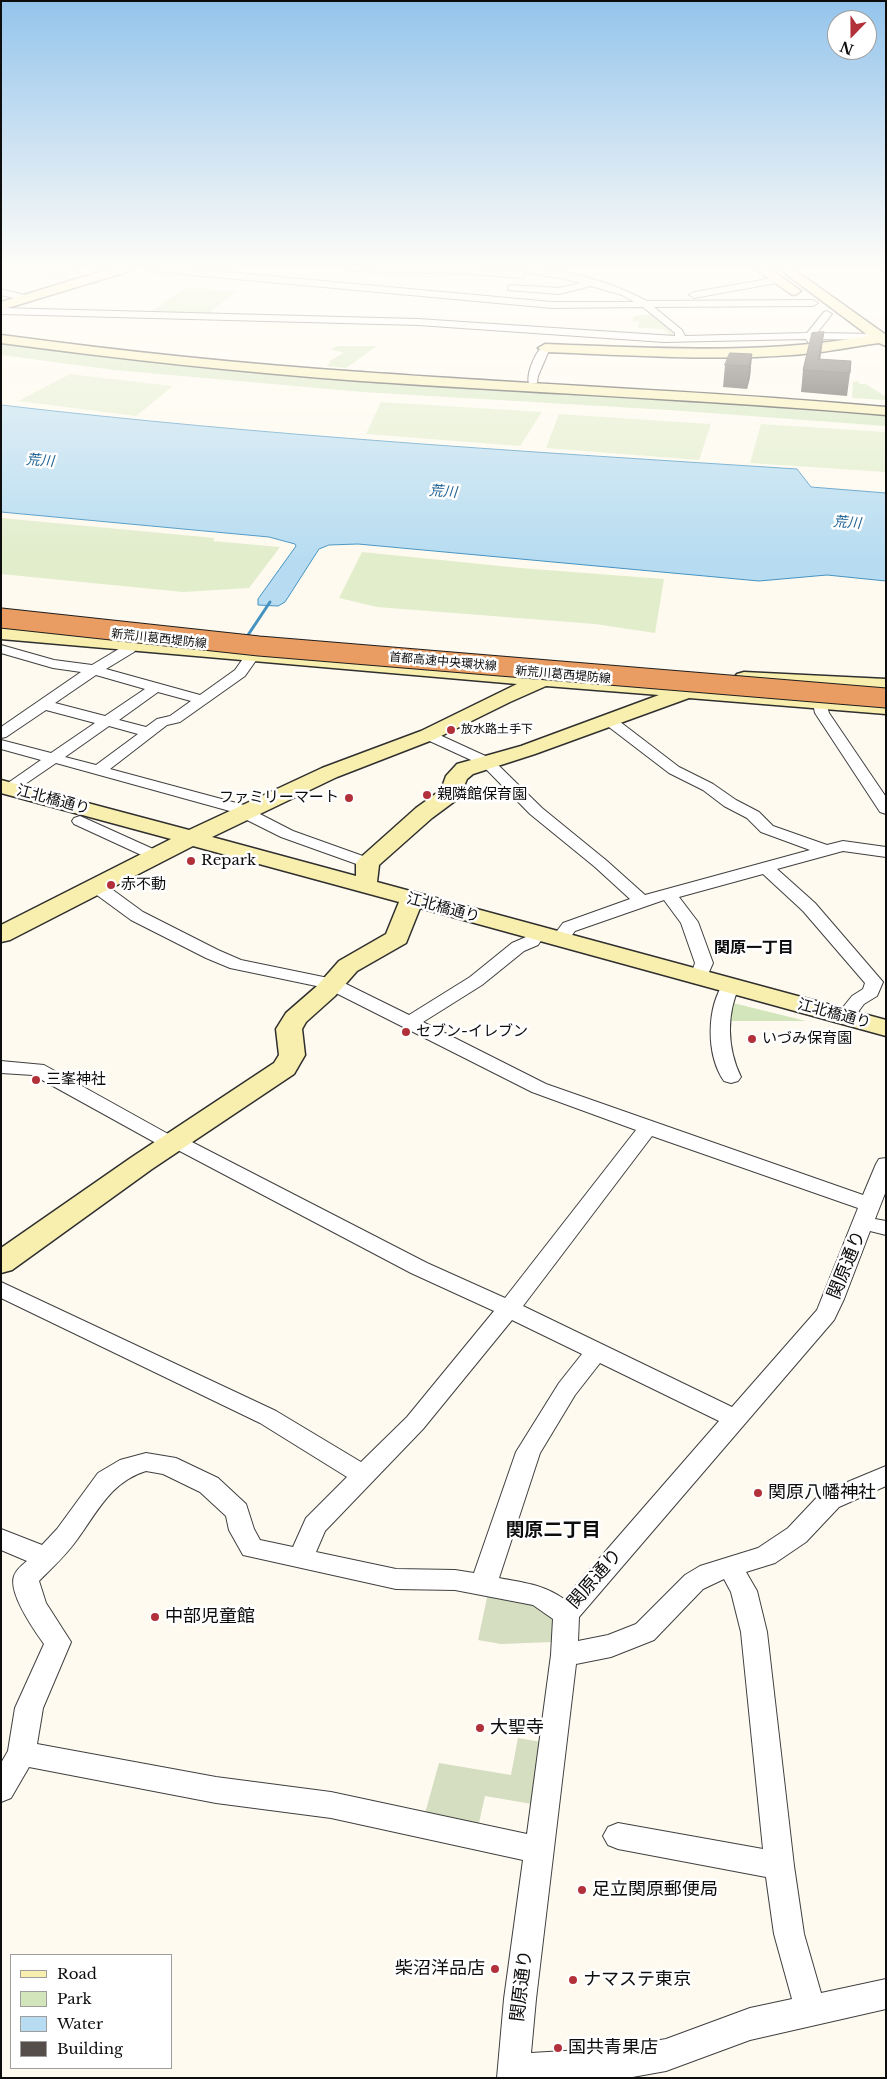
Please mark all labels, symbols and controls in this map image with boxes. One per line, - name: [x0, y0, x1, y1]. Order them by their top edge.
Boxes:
- north arrow: [827, 10, 877, 60]
- text: N: [837, 37, 856, 59]
- water label: 荒川: [25, 452, 55, 470]
- water label: 荒川: [428, 483, 458, 501]
- water label: 荒川: [832, 514, 862, 532]
- street label: 新荒川葛西堤防線: [111, 627, 207, 651]
- street label: 首都高速中央環状線: [389, 650, 497, 674]
- street label: 新荒川葛西堤防線: [515, 664, 611, 686]
- place label: 放水路土手下: [461, 723, 533, 737]
- marker: 放水路土手下: [445, 724, 457, 736]
- street label: 江北橋通り: [14, 782, 92, 818]
- place label: 親隣館保育園: [437, 786, 527, 804]
- place label: ファミリーマート: [219, 789, 339, 807]
- marker: 親隣館保育園: [421, 789, 433, 801]
- marker: ファミリーマート: [343, 792, 355, 804]
- place label: Repark: [201, 852, 256, 870]
- marker: Repark: [185, 855, 197, 867]
- place label: 赤不動: [121, 876, 166, 894]
- marker: 赤不動: [105, 879, 117, 891]
- street label: 江北橋通り: [404, 890, 482, 926]
- district label: 関原一丁目: [714, 938, 794, 958]
- street label: 江北橋通り: [795, 996, 873, 1032]
- place label: セブン-イレブン: [416, 1023, 528, 1041]
- marker: セブン-イレブン: [400, 1026, 412, 1038]
- place label: いづみ保育園: [762, 1030, 852, 1048]
- marker: いづみ保育園: [746, 1033, 758, 1045]
- place label: 三峯神社: [46, 1071, 106, 1089]
- marker: 三峯神社: [30, 1074, 42, 1086]
- street label: 関原通り: [824, 1228, 870, 1302]
- place label: 関原八幡神社: [768, 1482, 876, 1504]
- marker: 関原八幡神社: [752, 1487, 764, 1499]
- district label: 関原二丁目: [506, 1520, 600, 1542]
- street label: 関原通り: [563, 1545, 627, 1613]
- place label: 中部児童館: [165, 1606, 255, 1628]
- marker: 中部児童館: [149, 1611, 161, 1623]
- place label: 大聖寺: [490, 1717, 544, 1739]
- marker: 大聖寺: [474, 1722, 486, 1734]
- place label: 足立関原郵便局: [592, 1879, 718, 1901]
- marker: 足立関原郵便局: [576, 1884, 588, 1896]
- street label: 関原通り: [507, 1949, 537, 2023]
- legend: [10, 1954, 172, 2069]
- place label: 柴沼洋品店: [395, 1958, 485, 1980]
- marker: 柴沼洋品店: [489, 1963, 501, 1975]
- text: Road: [57, 1964, 97, 1983]
- place label: ナマステ東京: [583, 1969, 691, 1991]
- marker: ナマステ東京: [567, 1974, 579, 1986]
- text: Park: [57, 1989, 92, 2008]
- text: Water: [57, 2014, 103, 2033]
- place label: 国共青果店: [568, 2037, 658, 2059]
- text: Building: [57, 2039, 123, 2058]
- marker: 国共青果店: [552, 2042, 564, 2054]

